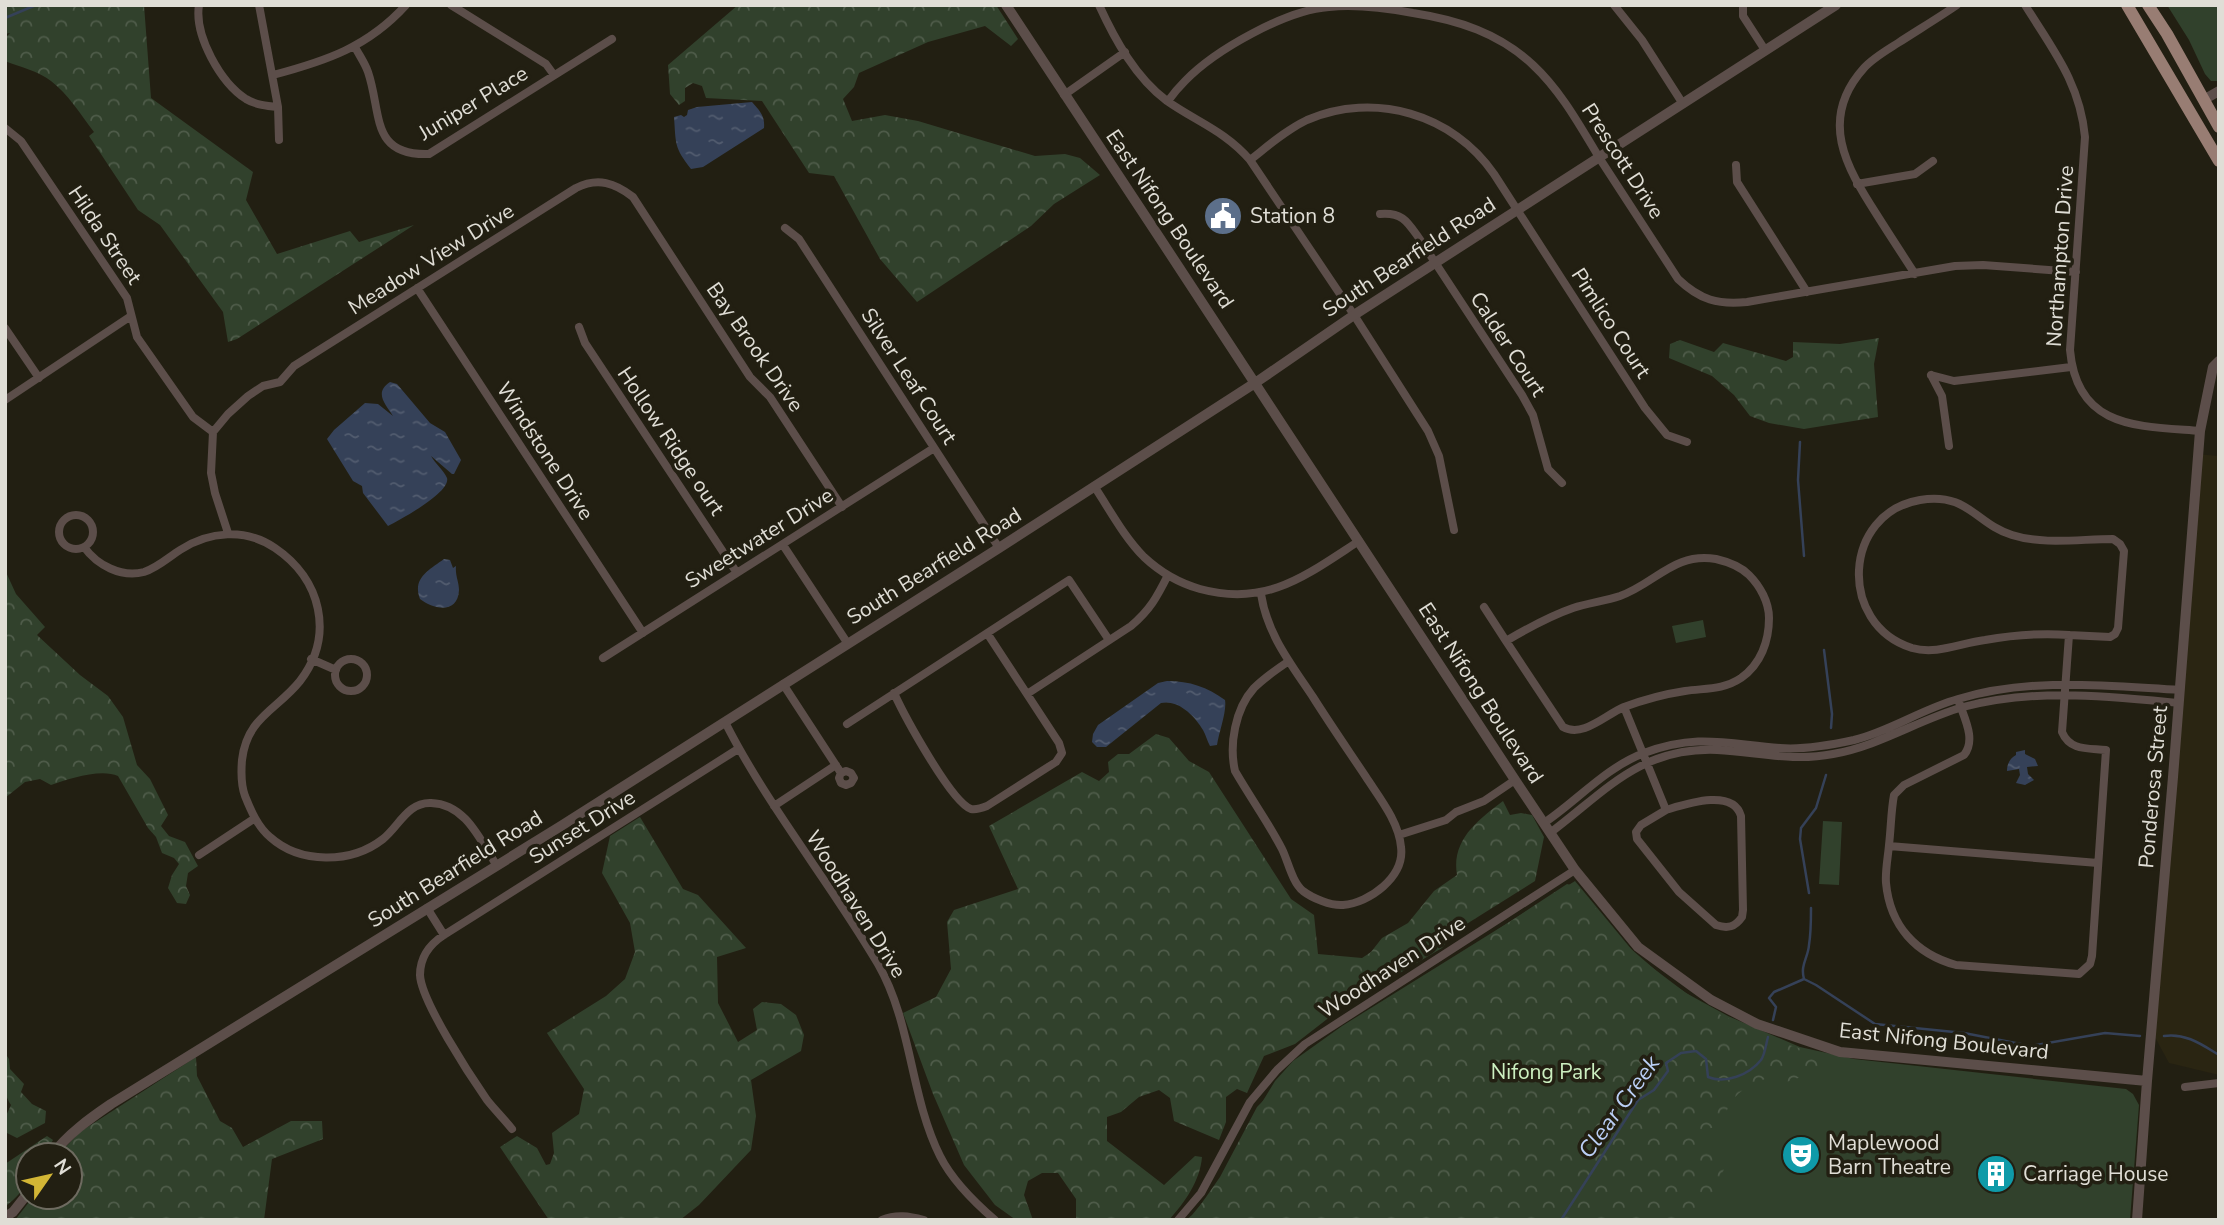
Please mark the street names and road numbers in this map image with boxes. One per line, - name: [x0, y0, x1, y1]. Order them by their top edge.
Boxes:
- street label: Juniper Place: [412, 59, 533, 147]
- street label: Prescott Drive: [1575, 98, 1671, 224]
- street label: East Nifong Boulevard: [1100, 124, 1240, 314]
- street label: Northampton Drive: [2040, 164, 2080, 348]
- street label: Hilda Street: [62, 180, 149, 290]
- street label: South Bearfield Road: [1317, 190, 1501, 324]
- street label: Meadow View Drive: [343, 197, 519, 321]
- street label: Pimlico Court: [1565, 262, 1657, 384]
- street label: Bay Brook Drive: [700, 277, 810, 417]
- street label: Calder Court: [1464, 286, 1553, 402]
- street label: Silver Leaf Court: [855, 303, 964, 450]
- street label: Hollow Ridge ourt: [611, 361, 731, 521]
- street label: Windstone Drive: [490, 377, 600, 525]
- street label: Sweetwater Drive: [680, 481, 838, 595]
- street label: South Bearfield Road: [841, 501, 1027, 631]
- street label: East Nifong Boulevard: [1412, 597, 1550, 789]
- street label: Ponderosa Street: [2132, 704, 2174, 869]
- street label: Sunset Drive: [524, 783, 640, 871]
- street label: South Bearfield Road: [362, 804, 548, 934]
- street label: Woodhaven Drive: [799, 825, 913, 983]
- street label: Woodhaven Drive: [1313, 909, 1471, 1025]
- street label: East Nifong Boulevard: [1838, 1016, 2050, 1066]

